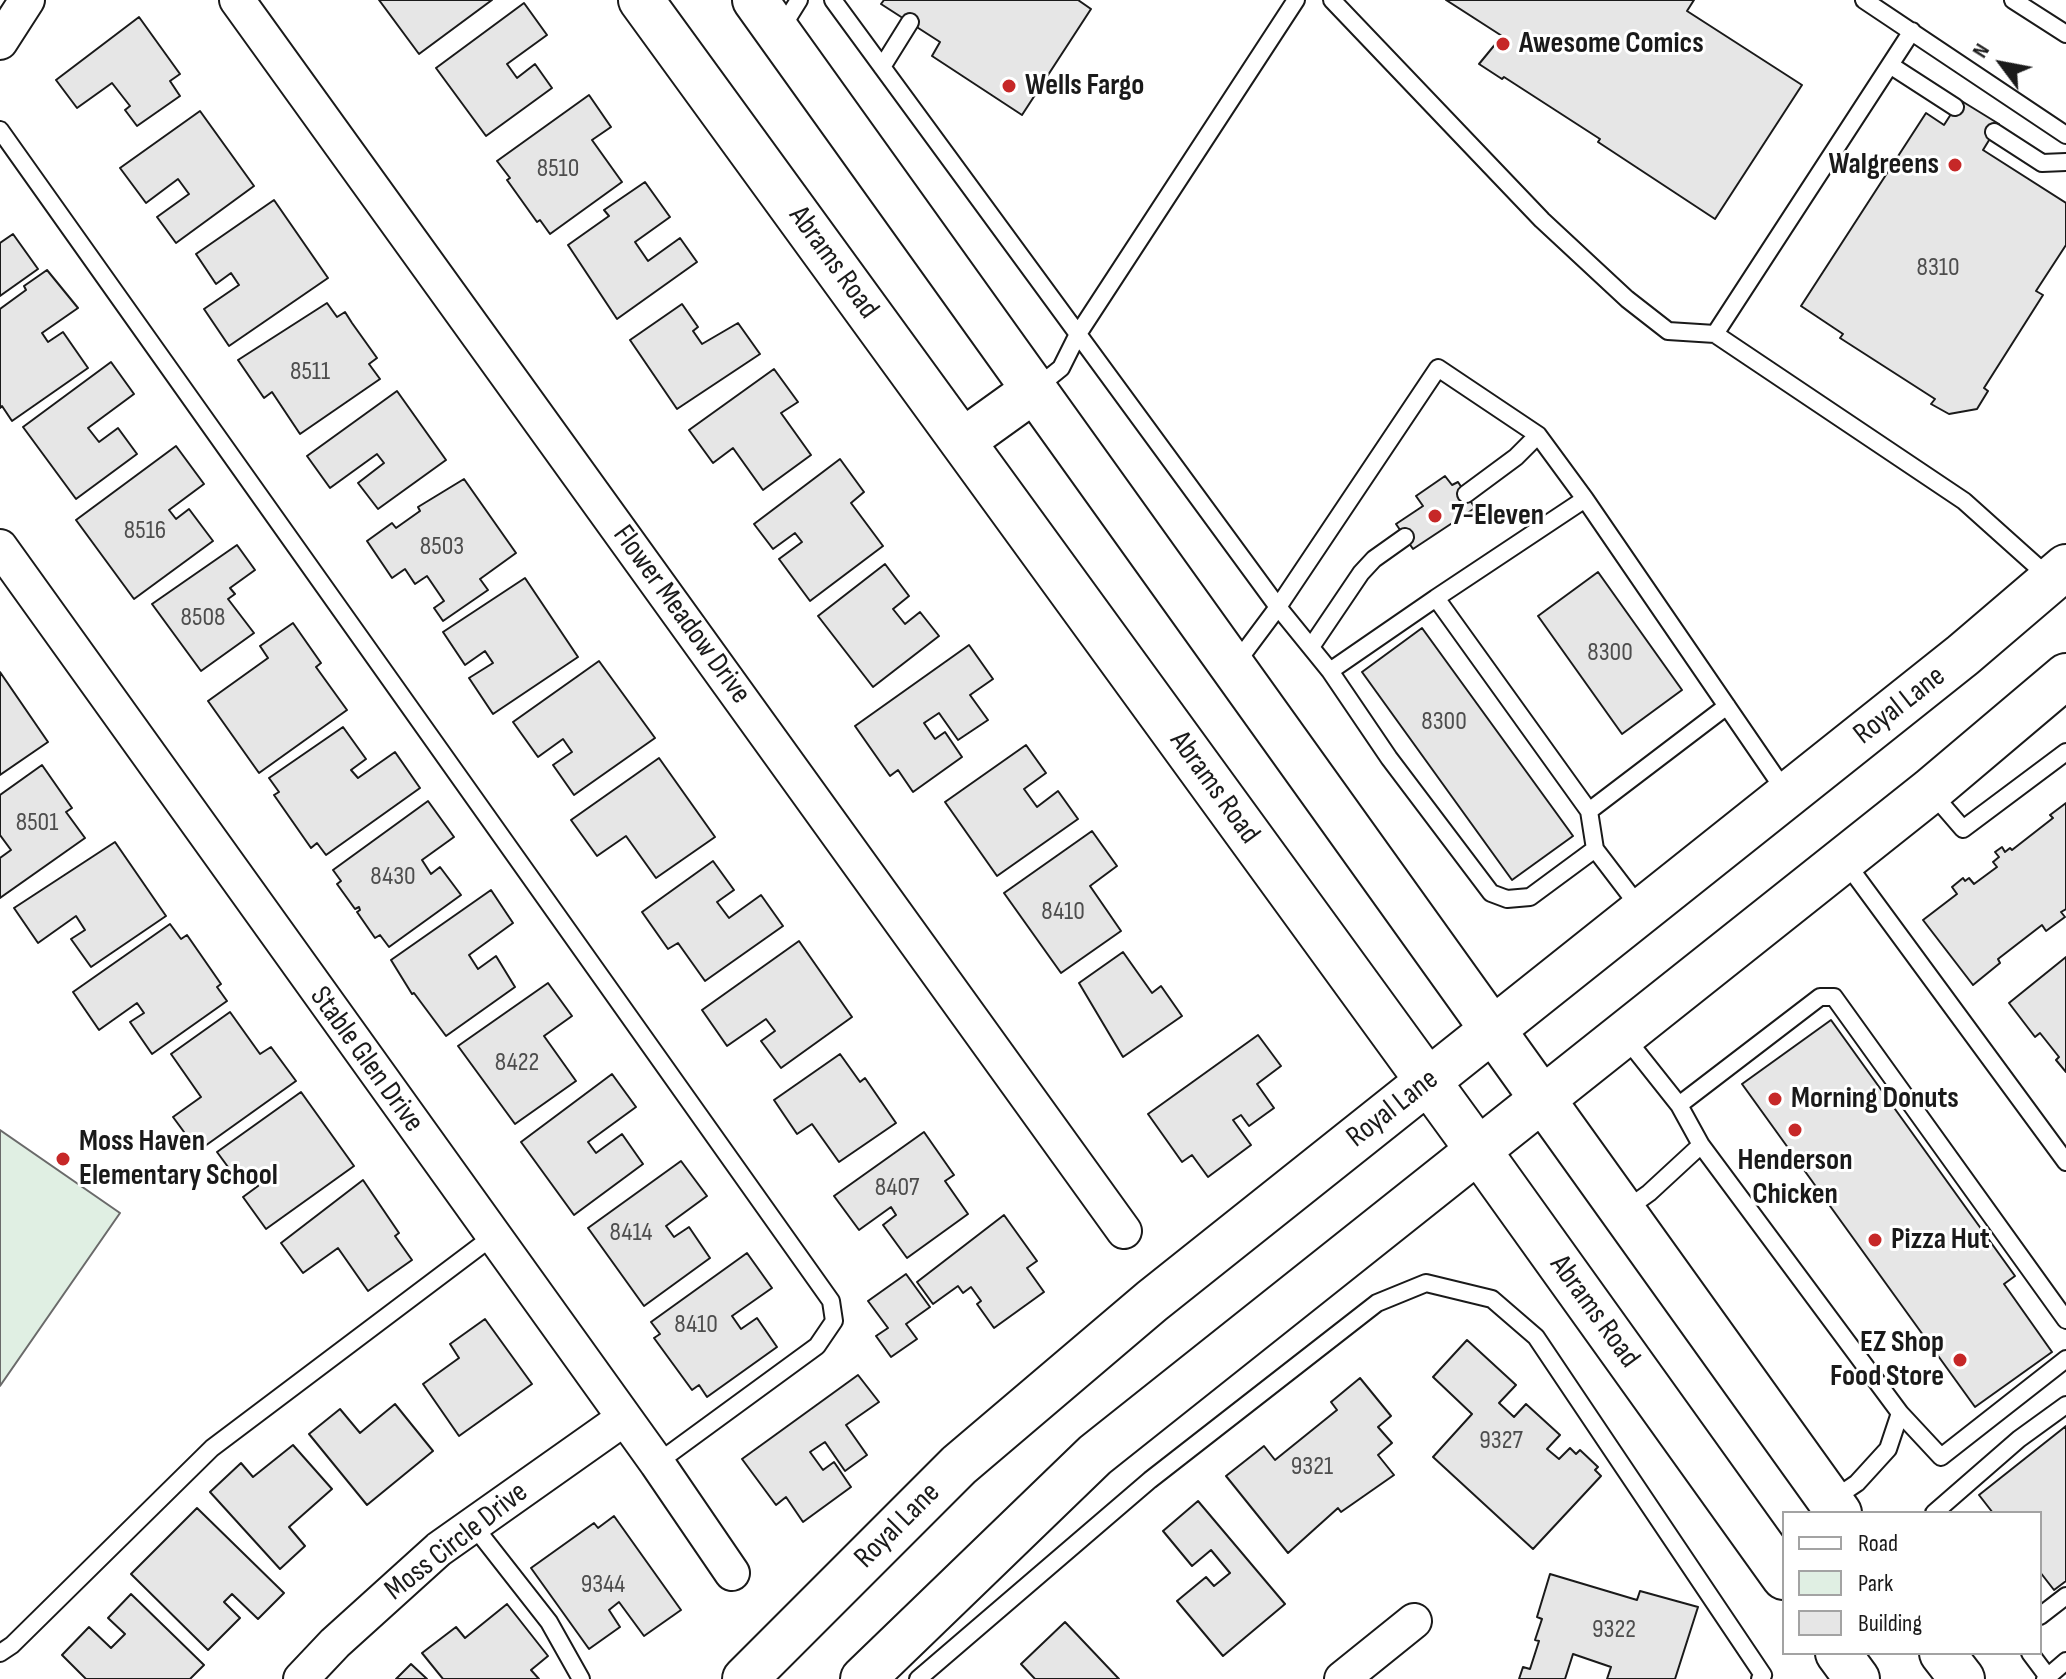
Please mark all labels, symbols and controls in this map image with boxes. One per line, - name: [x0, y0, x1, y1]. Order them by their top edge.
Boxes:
- north arrow: [1962, 24, 2042, 104]
- place label: Awesome Comics: [1519, 26, 1704, 62]
- marker: Awesome Comics: [1494, 35, 1512, 53]
- text: N: [1967, 39, 1996, 63]
- place label: Wells Fargo: [1025, 68, 1144, 104]
- marker: Wells Fargo: [1000, 77, 1018, 95]
- place label: Walgreens: [1828, 147, 1939, 183]
- house number: 8510: [537, 153, 579, 185]
- marker: Walgreens: [1946, 156, 1964, 174]
- street label: Abrams Road: [780, 200, 886, 326]
- house number: 8310: [1917, 252, 1959, 284]
- house number: 8511: [290, 356, 330, 388]
- place label: 7-Eleven: [1451, 498, 1544, 534]
- marker: 7-Eleven: [1426, 507, 1444, 525]
- house number: 8516: [124, 515, 166, 547]
- street label: Flower Meadow Drive: [604, 519, 758, 711]
- house number: 8503: [420, 531, 464, 563]
- house number: 8508: [181, 602, 225, 634]
- house number: 8300: [1587, 637, 1633, 669]
- street label: Royal Lane: [1847, 659, 1953, 753]
- house number: 8300: [1421, 706, 1467, 738]
- street label: Abrams Road: [1161, 725, 1267, 851]
- house number: 8501: [16, 807, 58, 839]
- house number: 8430: [370, 861, 416, 893]
- house number: 8410: [1041, 896, 1085, 928]
- street label: Stable Glen Drive: [301, 980, 431, 1140]
- house number: 8422: [495, 1047, 539, 1079]
- street label: Royal Lane: [1340, 1062, 1446, 1156]
- place label: Morning Donuts: [1791, 1081, 1959, 1117]
- marker: Morning Donuts: [1766, 1090, 1784, 1108]
- marker: Henderson Chicken: [1786, 1121, 1804, 1139]
- place label: Moss Haven Elementary School: [79, 1124, 278, 1194]
- place label: Henderson Chicken: [1737, 1143, 1853, 1214]
- marker: Moss Haven Elementary School: [54, 1150, 72, 1168]
- house number: 8407: [875, 1172, 919, 1204]
- house number: 8414: [610, 1217, 652, 1249]
- place label: Pizza Hut: [1891, 1222, 1990, 1258]
- marker: Pizza Hut: [1866, 1231, 1884, 1249]
- street label: Abrams Road: [1541, 1249, 1647, 1375]
- house number: 8410: [674, 1309, 718, 1341]
- place label: EZ Shop Food Store: [1830, 1325, 1944, 1396]
- marker: EZ Shop Food Store: [1951, 1351, 1969, 1369]
- house number: 9327: [1479, 1425, 1523, 1457]
- house number: 9321: [1291, 1451, 1333, 1483]
- street label: Moss Circle Drive: [378, 1475, 536, 1609]
- street label: Royal Lane: [848, 1476, 948, 1576]
- legend: [1782, 1511, 2042, 1655]
- text: Road: [1858, 1529, 1898, 1558]
- house number: 9344: [581, 1569, 625, 1601]
- text: Park: [1858, 1569, 1893, 1598]
- text: Building: [1858, 1609, 1922, 1638]
- house number: 9322: [1592, 1614, 1636, 1646]

